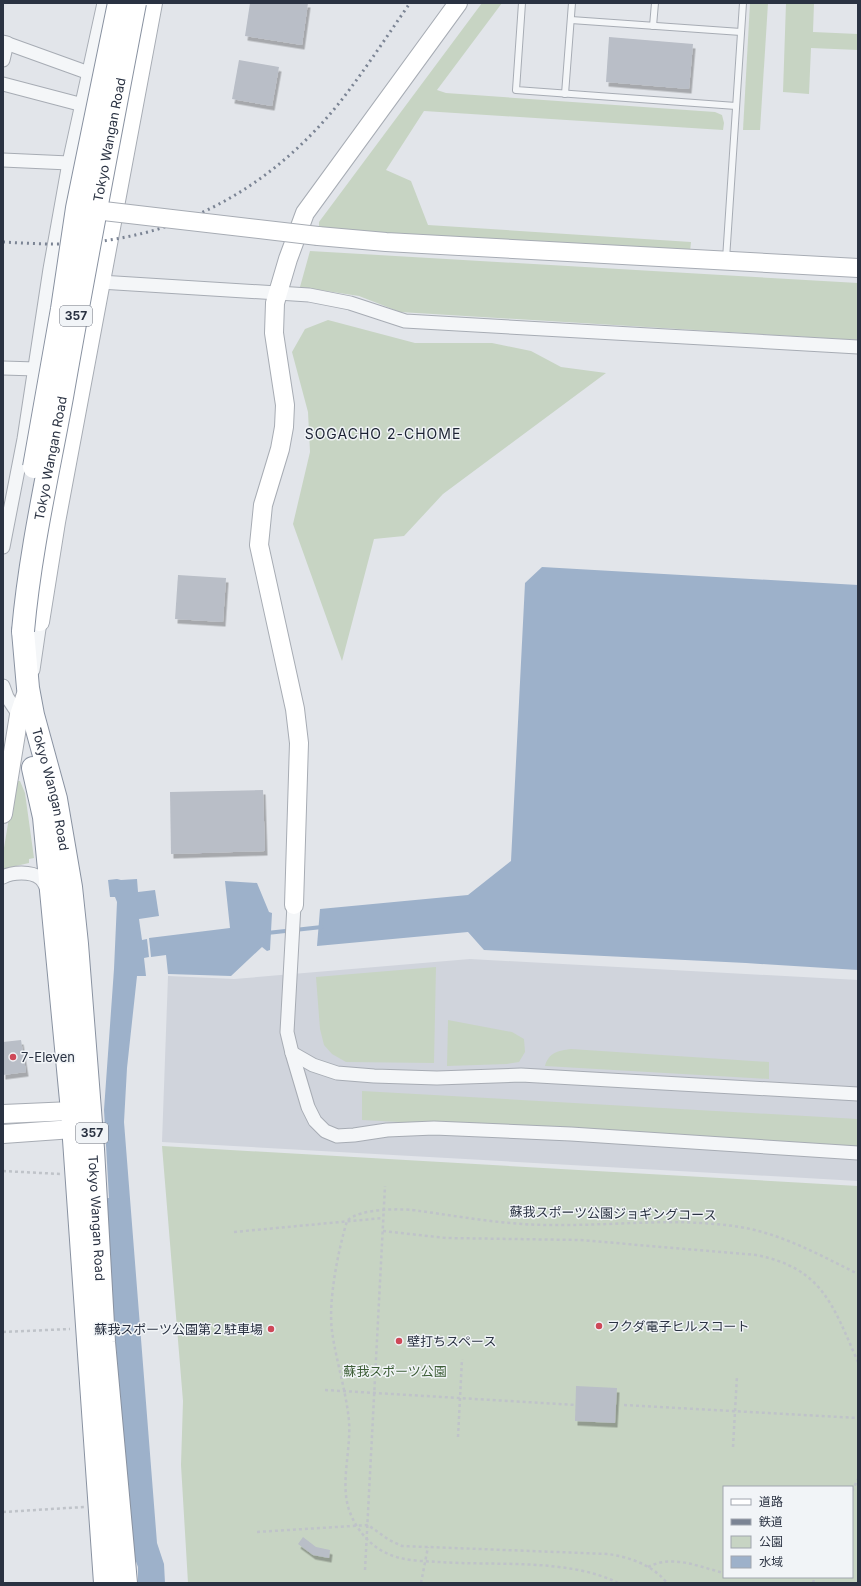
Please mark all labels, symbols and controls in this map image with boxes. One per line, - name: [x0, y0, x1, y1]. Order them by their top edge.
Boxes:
- street label: Tokyo Wangan Road: [90, 76, 129, 203]
- road number: 357: [60, 306, 92, 326]
- street label: Tokyo Wangan Road: [31, 395, 70, 522]
- district label: SOGACHO 2-CHOME: [305, 425, 461, 442]
- street label: Tokyo Wangan Road: [29, 726, 73, 852]
- place label: 7-Eleven: [21, 1049, 75, 1065]
- marker: 7-Eleven: [8, 1052, 18, 1062]
- road number: 357: [76, 1123, 108, 1143]
- street label: Tokyo Wangan Road: [85, 1155, 109, 1281]
- street label: 蘇我スポーツ公園ジョギングコース: [509, 1203, 717, 1223]
- place label: フクダ電子ヒルスコート: [607, 1318, 749, 1334]
- place label: 蘇我スポーツ公園第２駐車場: [94, 1321, 263, 1337]
- marker: フクダ電子ヒルスコート: [594, 1321, 604, 1331]
- marker: 蘇我スポーツ公園第２駐車場: [266, 1324, 276, 1334]
- place label: 壁打ちスペース: [407, 1333, 496, 1349]
- marker: 壁打ちスペース: [394, 1336, 404, 1346]
- park label: 蘇我スポーツ公園: [343, 1363, 447, 1379]
- legend: [723, 1486, 853, 1578]
- text: 道路: [759, 1494, 783, 1509]
- text: 鉄道: [759, 1514, 783, 1529]
- text: 公園: [759, 1534, 783, 1549]
- text: 水域: [759, 1554, 783, 1569]

